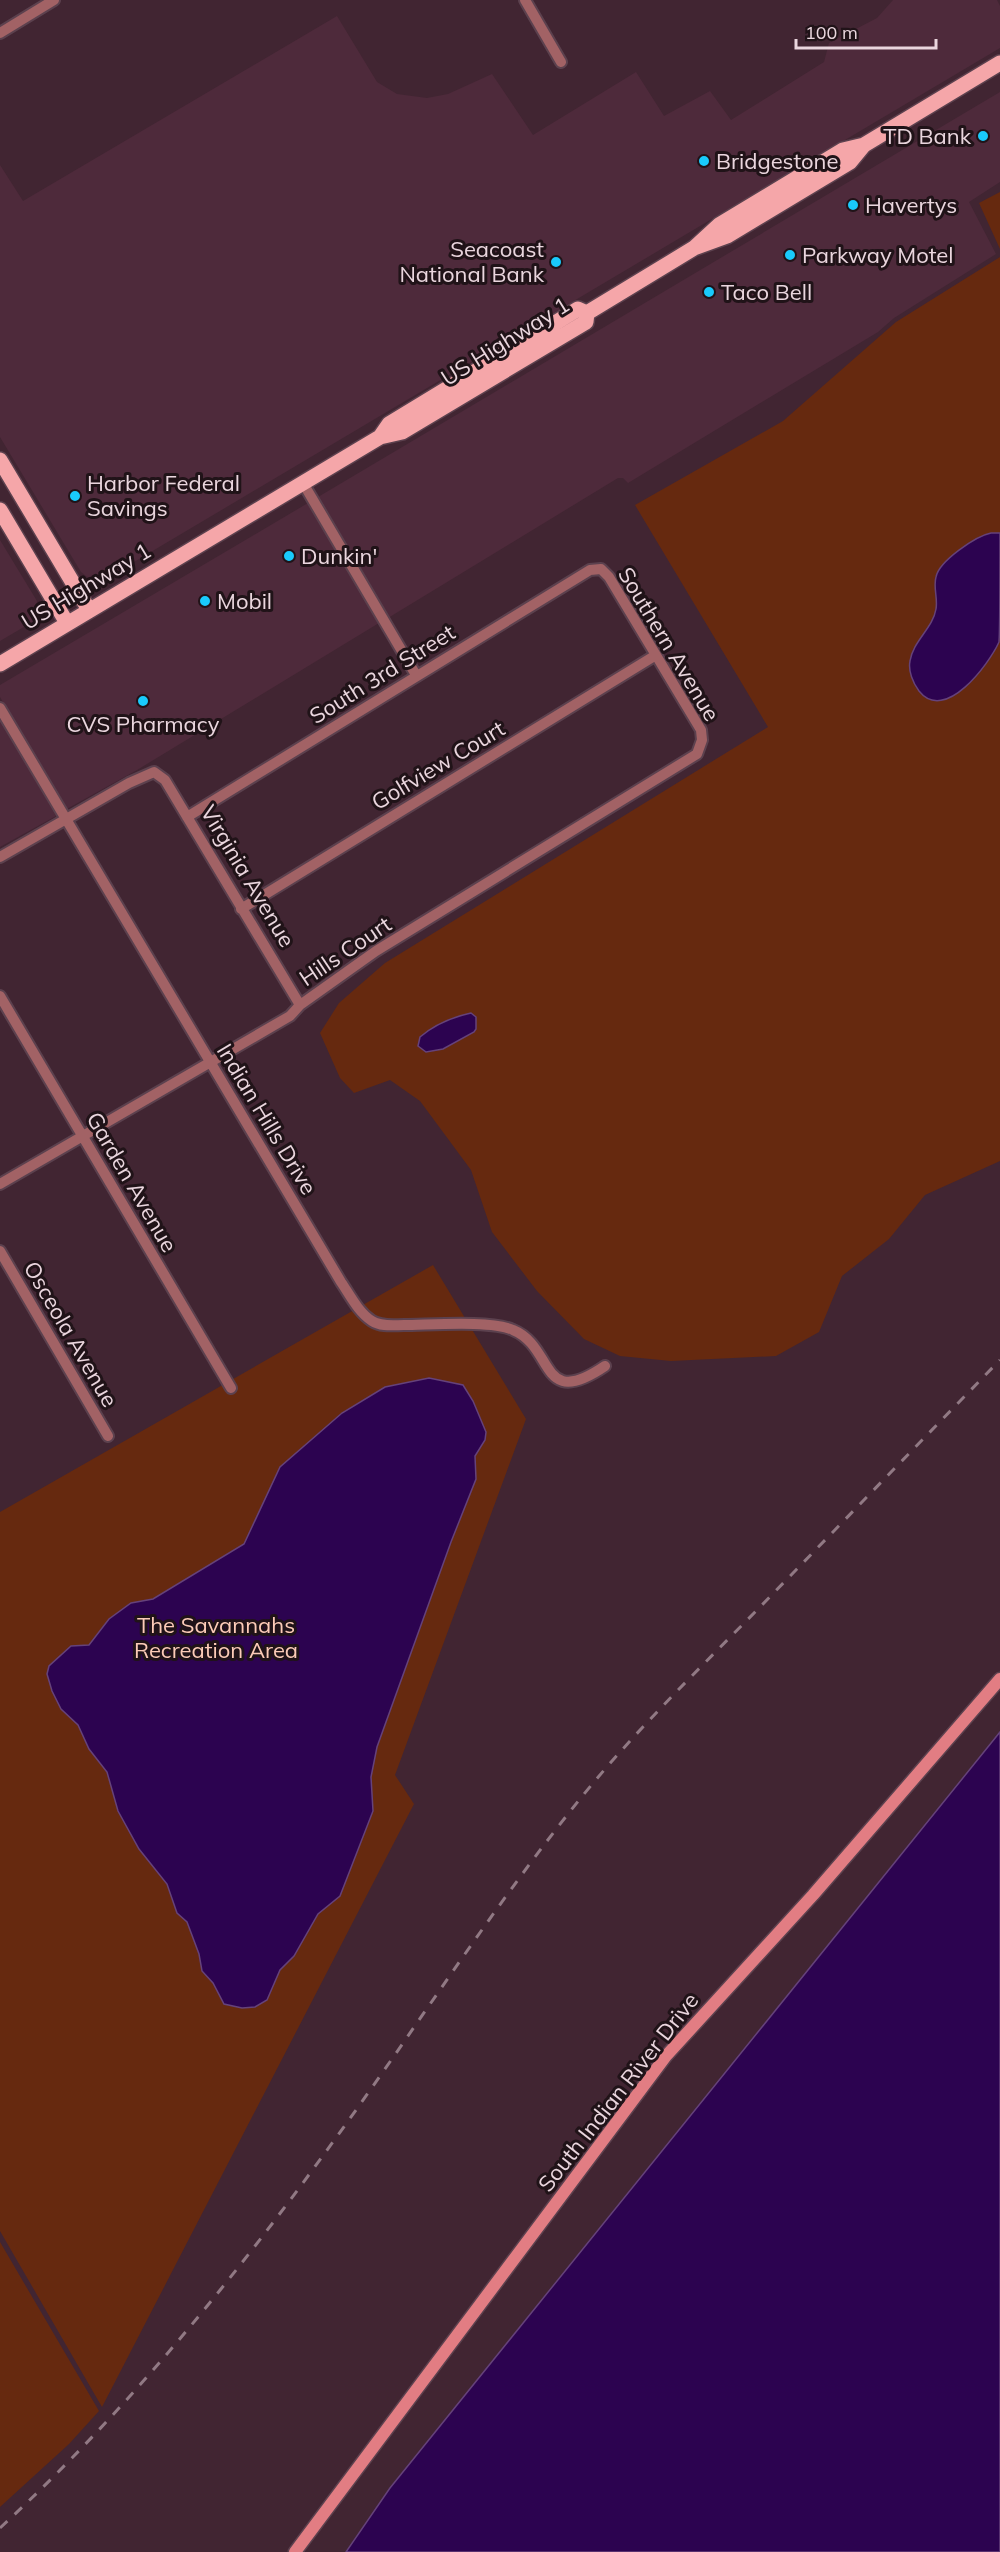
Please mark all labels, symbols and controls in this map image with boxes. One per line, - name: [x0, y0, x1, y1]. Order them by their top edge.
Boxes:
- scale bar: [796, 12, 936, 50]
- text: 100 m: [805, 21, 858, 44]
- place label: TD Bank: [883, 122, 972, 150]
- marker: TD Bank: [976, 129, 990, 143]
- place label: Bridgestone: [716, 147, 838, 175]
- marker: Bridgestone: [697, 154, 711, 168]
- place label: Havertys: [865, 191, 957, 219]
- marker: Havertys: [846, 198, 860, 212]
- place label: Seacoast National Bank: [399, 235, 545, 288]
- place label: Parkway Motel: [802, 241, 953, 269]
- marker: Parkway Motel: [783, 248, 797, 262]
- marker: Seacoast National Bank: [549, 255, 563, 269]
- place label: Taco Bell: [721, 278, 812, 306]
- marker: Taco Bell: [702, 285, 716, 299]
- street label: US Highway 1: [436, 290, 574, 392]
- place label: Harbor Federal Savings: [87, 469, 240, 522]
- marker: Harbor Federal Savings: [68, 489, 82, 503]
- street label: US Highway 1: [16, 536, 156, 636]
- place label: Dunkin': [301, 542, 377, 570]
- marker: Dunkin': [282, 549, 296, 563]
- street label: Southern Avenue: [612, 562, 726, 726]
- place label: Mobil: [217, 587, 272, 615]
- marker: Mobil: [198, 594, 212, 608]
- street label: South 3rd Street: [304, 618, 460, 730]
- marker: CVS Pharmacy: [136, 694, 150, 708]
- place label: CVS Pharmacy: [67, 710, 220, 738]
- street label: Golfview Court: [366, 714, 510, 816]
- street label: Virginia Avenue: [195, 800, 301, 952]
- street label: Hills Court: [294, 910, 397, 992]
- street label: Indian Hills Drive: [211, 1038, 323, 1200]
- street label: Garden Avenue: [80, 1107, 184, 1257]
- street label: Osceola Avenue: [18, 1256, 124, 1412]
- park label: The Savannahs Recreation Area: [134, 1611, 298, 1664]
- street label: South Indian River Drive: [532, 1987, 704, 2197]

